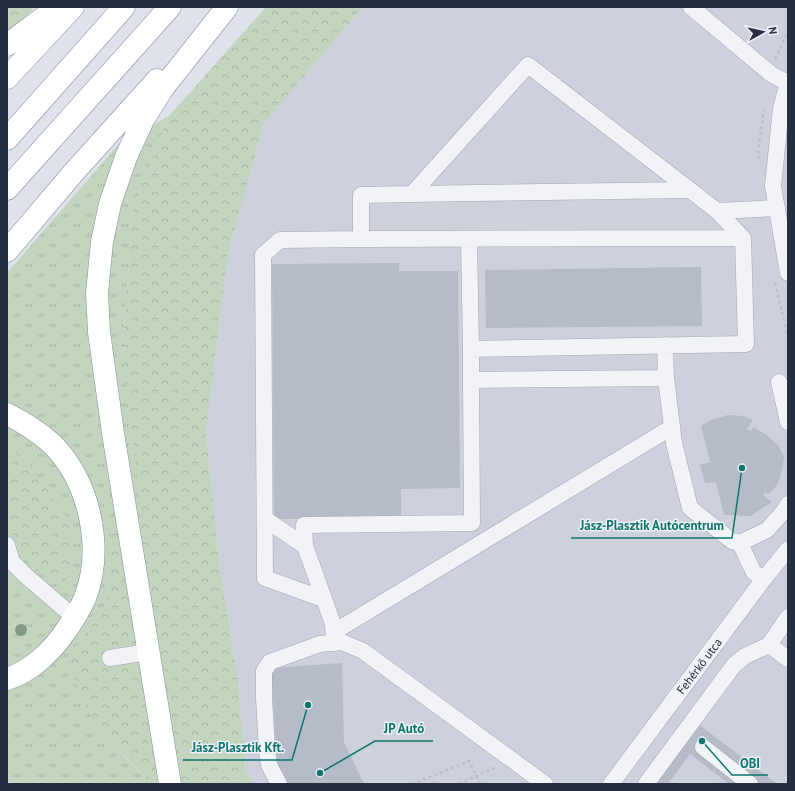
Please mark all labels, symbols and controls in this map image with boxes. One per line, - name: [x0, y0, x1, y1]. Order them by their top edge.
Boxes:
- north arrow: [743, 12, 783, 52]
- text: N: [765, 26, 780, 35]
- callout: Jász-Plasztik Autócentrum: [571, 513, 732, 538]
- text: Jász-Plasztik Autócentrum: [579, 517, 724, 534]
- street label: Fehérkő utca: [673, 635, 725, 697]
- callout: JP Autó: [375, 716, 433, 741]
- text: JP Autó: [383, 720, 424, 737]
- callout: Jász-Plasztik Kft.: [183, 735, 292, 760]
- text: Jász-Plasztik Kft.: [191, 739, 284, 756]
- callout: OBI: [732, 750, 768, 775]
- text: OBI: [740, 755, 760, 772]

